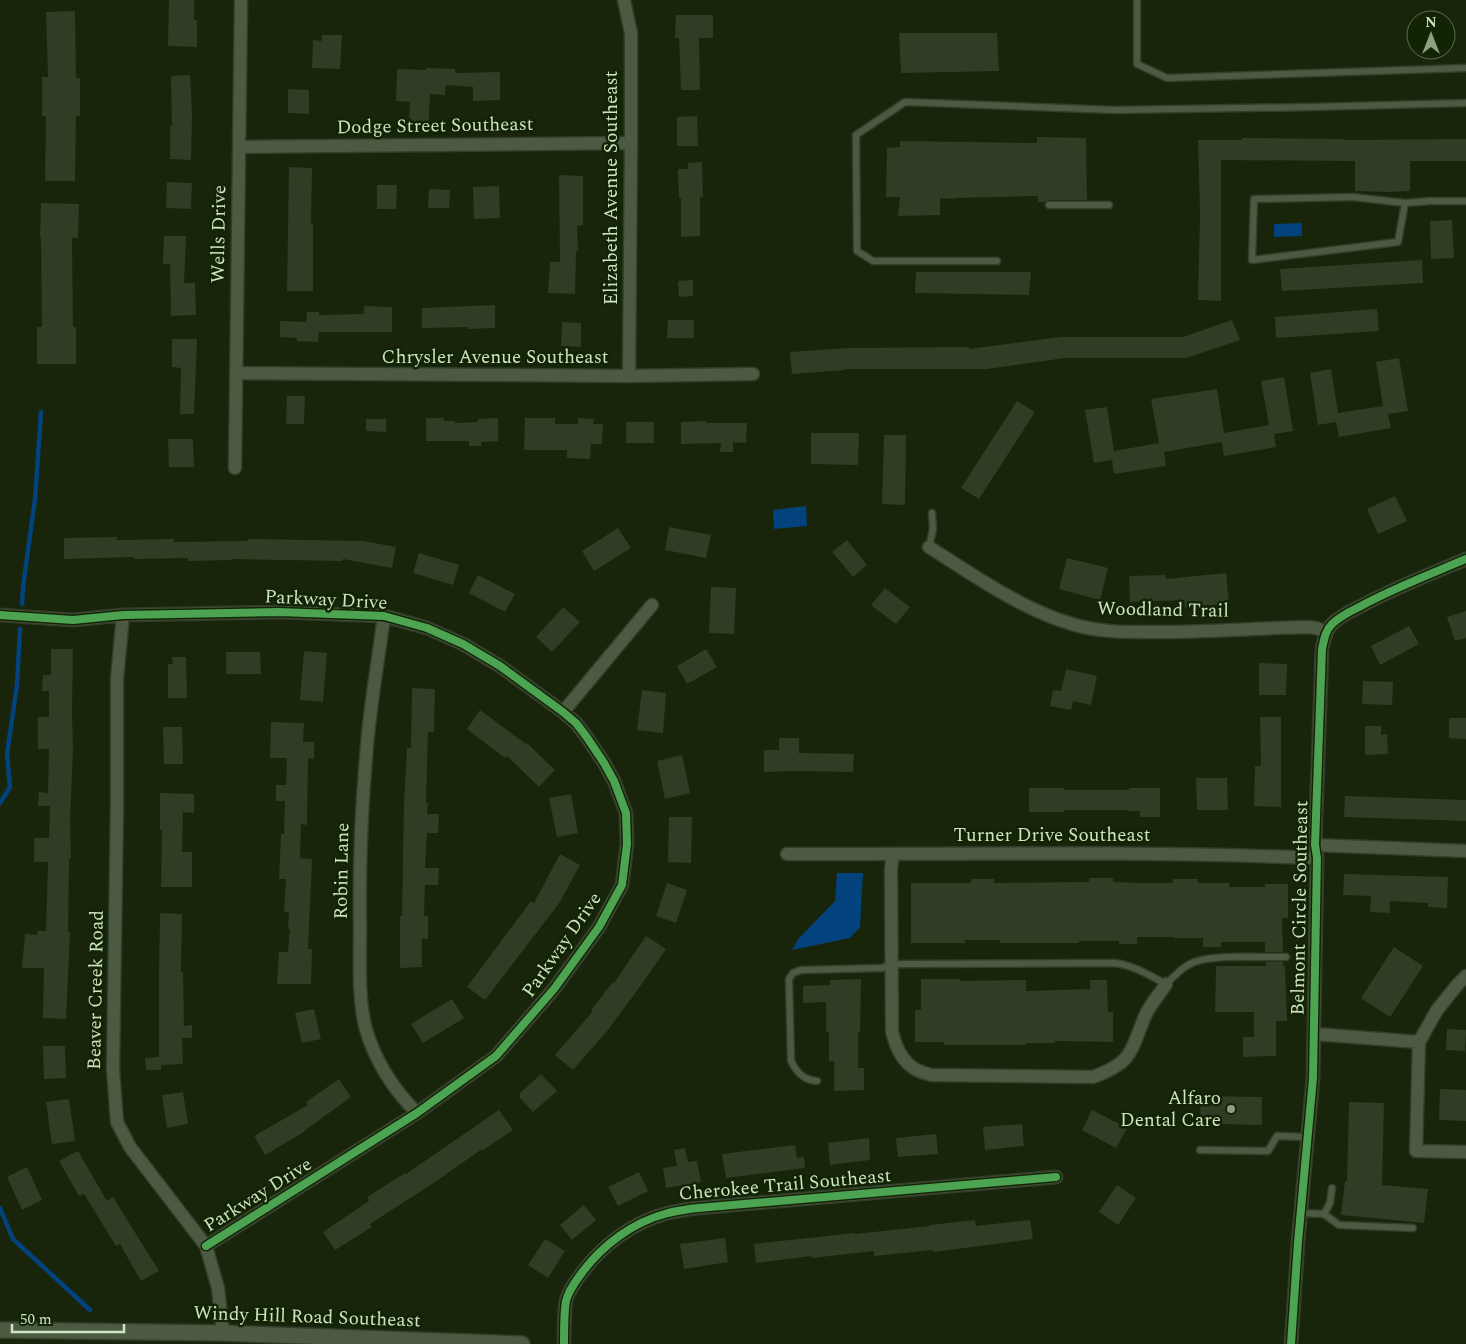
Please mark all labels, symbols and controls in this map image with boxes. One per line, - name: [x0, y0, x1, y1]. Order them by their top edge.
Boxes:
- north arrow: [1406, 10, 1456, 60]
- text: N: [1425, 12, 1437, 33]
- street label: Elizabeth Avenue Southeast: [597, 70, 626, 305]
- street label: Dodge Street Southeast: [336, 110, 534, 142]
- street label: Wells Drive: [204, 185, 234, 283]
- street label: Chrysler Avenue Southeast: [382, 343, 609, 372]
- street label: Parkway Drive: [264, 582, 388, 618]
- street label: Woodland Trail: [1097, 594, 1229, 626]
- street label: Belmont Circle Southeast: [1284, 800, 1316, 1016]
- street label: Turner Drive Southeast: [953, 821, 1151, 850]
- street label: Robin Lane: [327, 822, 357, 920]
- street label: Parkway Drive: [515, 886, 609, 1004]
- street label: Beaver Creek Road: [80, 910, 112, 1070]
- place label: Alfaro Dental Care: [1120, 1084, 1221, 1135]
- marker: Alfaro Dental Care: [1225, 1103, 1237, 1115]
- street label: Parkway Drive: [198, 1150, 318, 1240]
- street label: Cherokee Trail Southeast: [678, 1161, 893, 1209]
- street label: Windy Hill Road Southeast: [193, 1299, 421, 1335]
- scale bar: [12, 1302, 125, 1334]
- text: 50 m: [20, 1308, 52, 1331]

